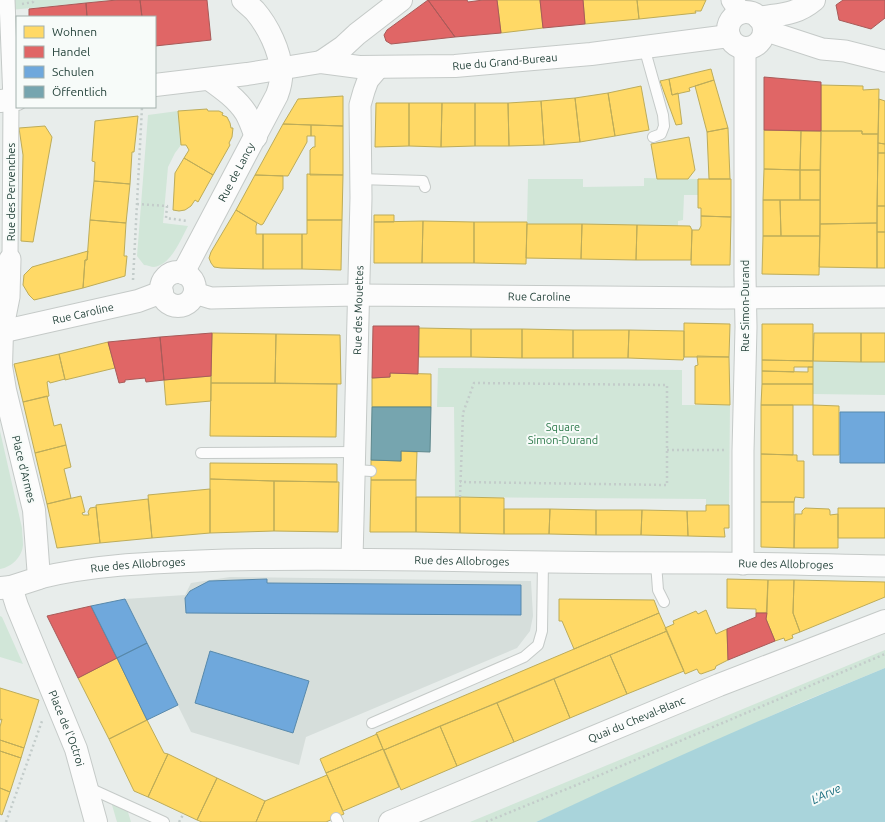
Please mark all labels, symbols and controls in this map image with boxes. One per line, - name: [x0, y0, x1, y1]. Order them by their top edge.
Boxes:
- legend: [16, 16, 156, 108]
- text: Wohnen: [52, 25, 97, 38]
- text: Handel: [52, 45, 90, 58]
- street label: Rue du Grand-Bureau: [452, 51, 558, 72]
- text: Schulen: [52, 65, 94, 78]
- text: Öffentlich: [52, 85, 107, 98]
- street label: Rue de Lancy: [216, 140, 257, 204]
- street label: Rue des Pervenches: [5, 143, 17, 241]
- street label: Rue Simon-Durand: [739, 260, 751, 352]
- street label: Rue des Mouettes: [351, 265, 365, 355]
- street label: Rue Caroline: [508, 290, 571, 303]
- street label: Rue Caroline: [51, 301, 115, 326]
- park label: Square Simon-Durand: [528, 421, 598, 446]
- street label: Place d'Armes: [10, 434, 38, 504]
- street label: Rue des Allobroges: [414, 554, 510, 568]
- street label: Rue des Allobroges: [90, 556, 186, 574]
- street label: Rue des Allobroges: [738, 557, 834, 571]
- street label: Place de l'Octroi: [46, 689, 86, 768]
- street label: Quai du Cheval-Blanc: [586, 694, 687, 745]
- water label: L'Arve: [809, 781, 843, 806]

